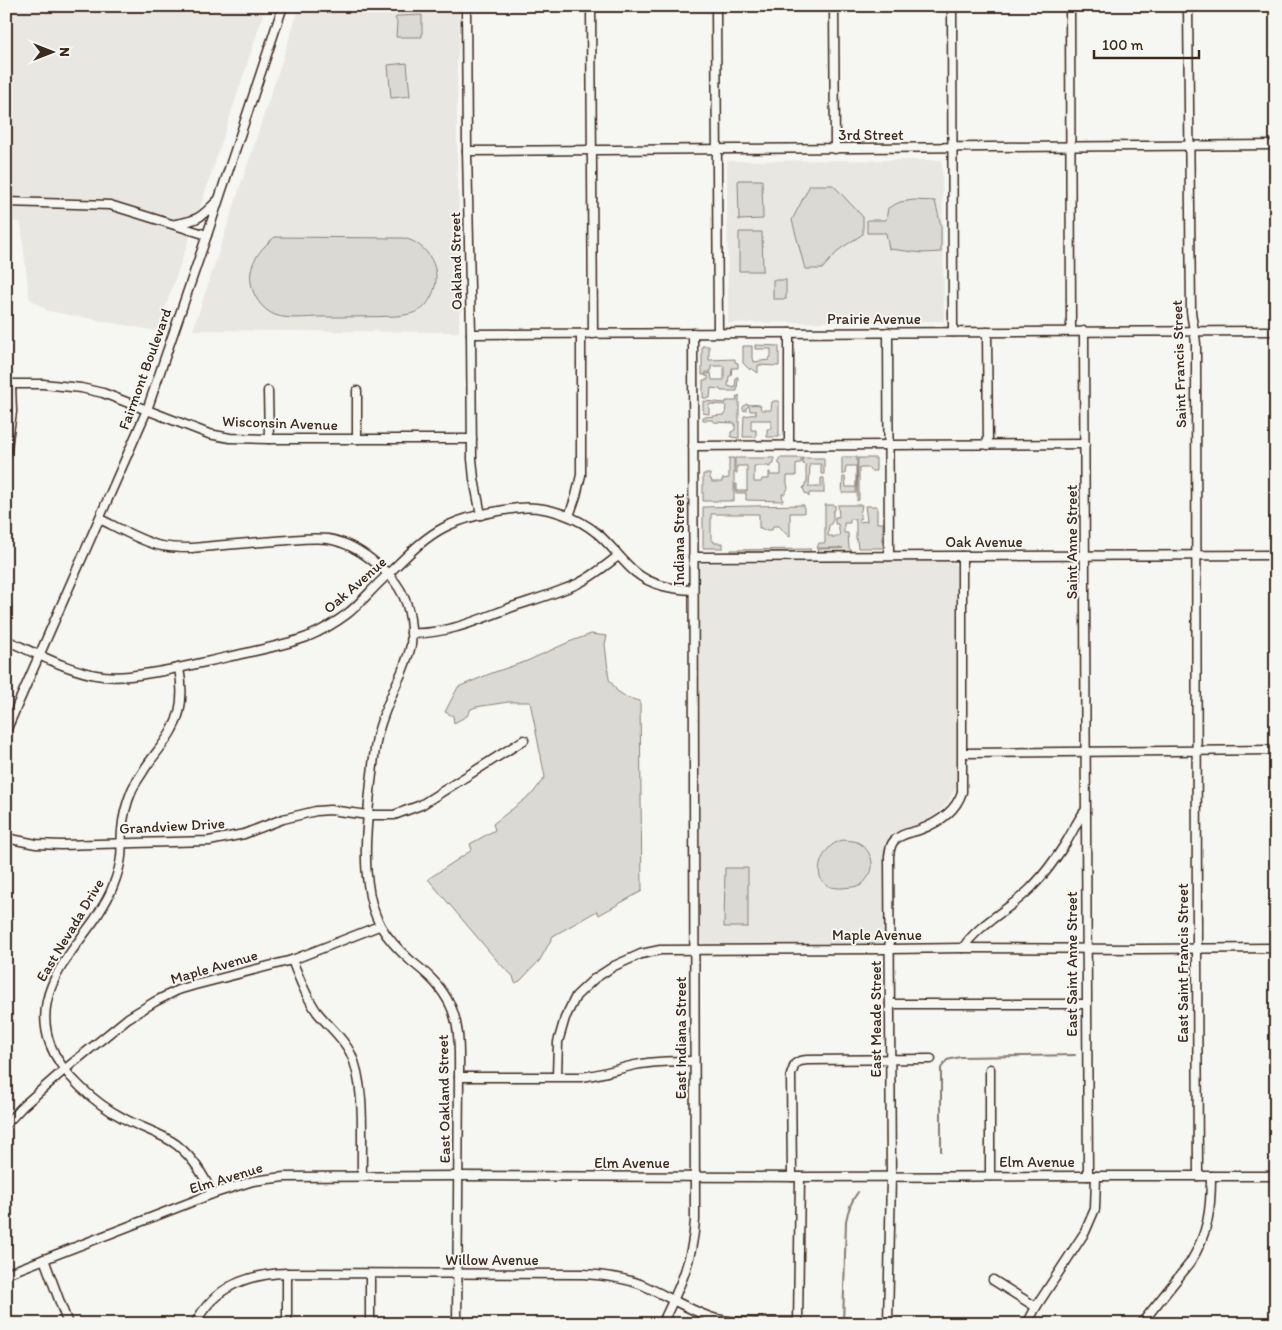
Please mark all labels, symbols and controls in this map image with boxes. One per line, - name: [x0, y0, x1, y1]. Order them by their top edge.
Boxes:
- north arrow: [28, 28, 78, 78]
- scale bar: [1094, 28, 1200, 60]
- text: 100 m: [1102, 36, 1144, 54]
- text: N: [56, 47, 73, 57]
- street label: 3rd Street: [838, 126, 904, 144]
- street label: Oakland Street: [446, 211, 466, 310]
- street label: Saint Francis Street: [1168, 299, 1190, 428]
- street label: Fairmont Boulevard: [115, 306, 175, 432]
- street label: Prairie Avenue: [827, 310, 921, 328]
- street label: Wisconsin Avenue: [222, 412, 338, 434]
- street label: Saint Anne Street: [1063, 484, 1081, 599]
- street label: Indiana Street: [670, 493, 688, 586]
- street label: Oak Avenue: [945, 533, 1023, 551]
- street label: Oak Avenue: [320, 553, 390, 617]
- street label: Grandview Drive: [119, 814, 225, 838]
- street label: East Nevada Drive: [32, 875, 108, 985]
- street label: East Saint Francis Street: [1174, 883, 1192, 1043]
- street label: East Saint Anne Street: [1063, 891, 1081, 1037]
- street label: Maple Avenue: [832, 926, 922, 944]
- street label: Maple Avenue: [168, 946, 260, 988]
- street label: East Meade Street: [867, 960, 885, 1077]
- street label: East Indiana Street: [672, 976, 690, 1099]
- street label: East Oakland Street: [434, 1034, 454, 1164]
- street label: Elm Avenue: [999, 1153, 1075, 1171]
- street label: Elm Avenue: [594, 1154, 670, 1172]
- street label: Elm Avenue: [187, 1158, 265, 1198]
- street label: Willow Avenue: [445, 1251, 539, 1269]

